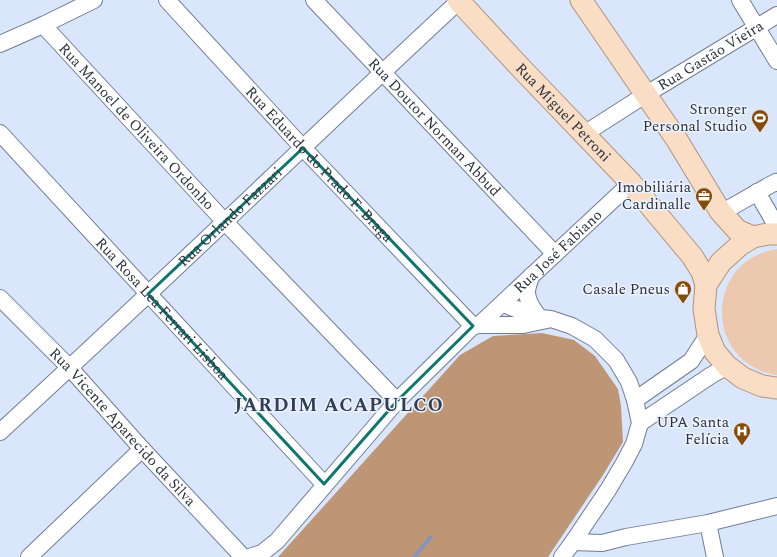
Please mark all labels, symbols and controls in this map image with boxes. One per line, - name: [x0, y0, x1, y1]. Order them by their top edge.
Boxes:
- street label: Rua Gastão Vieira: [653, 14, 769, 96]
- street label: Rua Manoel de Oliveira Ordonho: [53, 37, 220, 215]
- street label: Rua Doutor Norman Abbud: [363, 52, 506, 202]
- street label: Rua Miguel Petroni: [510, 57, 617, 167]
- street label: Rua Eduardo do Prado F. Braga: [240, 81, 399, 248]
- place label: Stronger Personal Studio: [643, 98, 747, 138]
- sports icon: Stronger Personal Studio: [750, 108, 770, 133]
- street label: Rua Orlando Fazzari: [172, 161, 288, 272]
- place label: Imobiliária Cardinalle: [617, 176, 692, 216]
- office icon: Imobiliária Cardinalle: [694, 186, 714, 211]
- street label: Rua José Fabiano: [508, 204, 607, 299]
- street label: Rua Rosa Lea Ferrari Lisboa: [90, 232, 235, 386]
- place label: Casale Pneus: [582, 278, 670, 301]
- shop icon: Casale Pneus: [673, 279, 693, 304]
- street label: Rua Vicente Aparecido da Silva: [44, 342, 202, 512]
- district label: JARDIM ACAPULCO: [234, 391, 444, 420]
- place label: UPA Santa Felícia: [657, 411, 730, 451]
- hospital icon: UPA Santa Felícia: [732, 421, 752, 446]

